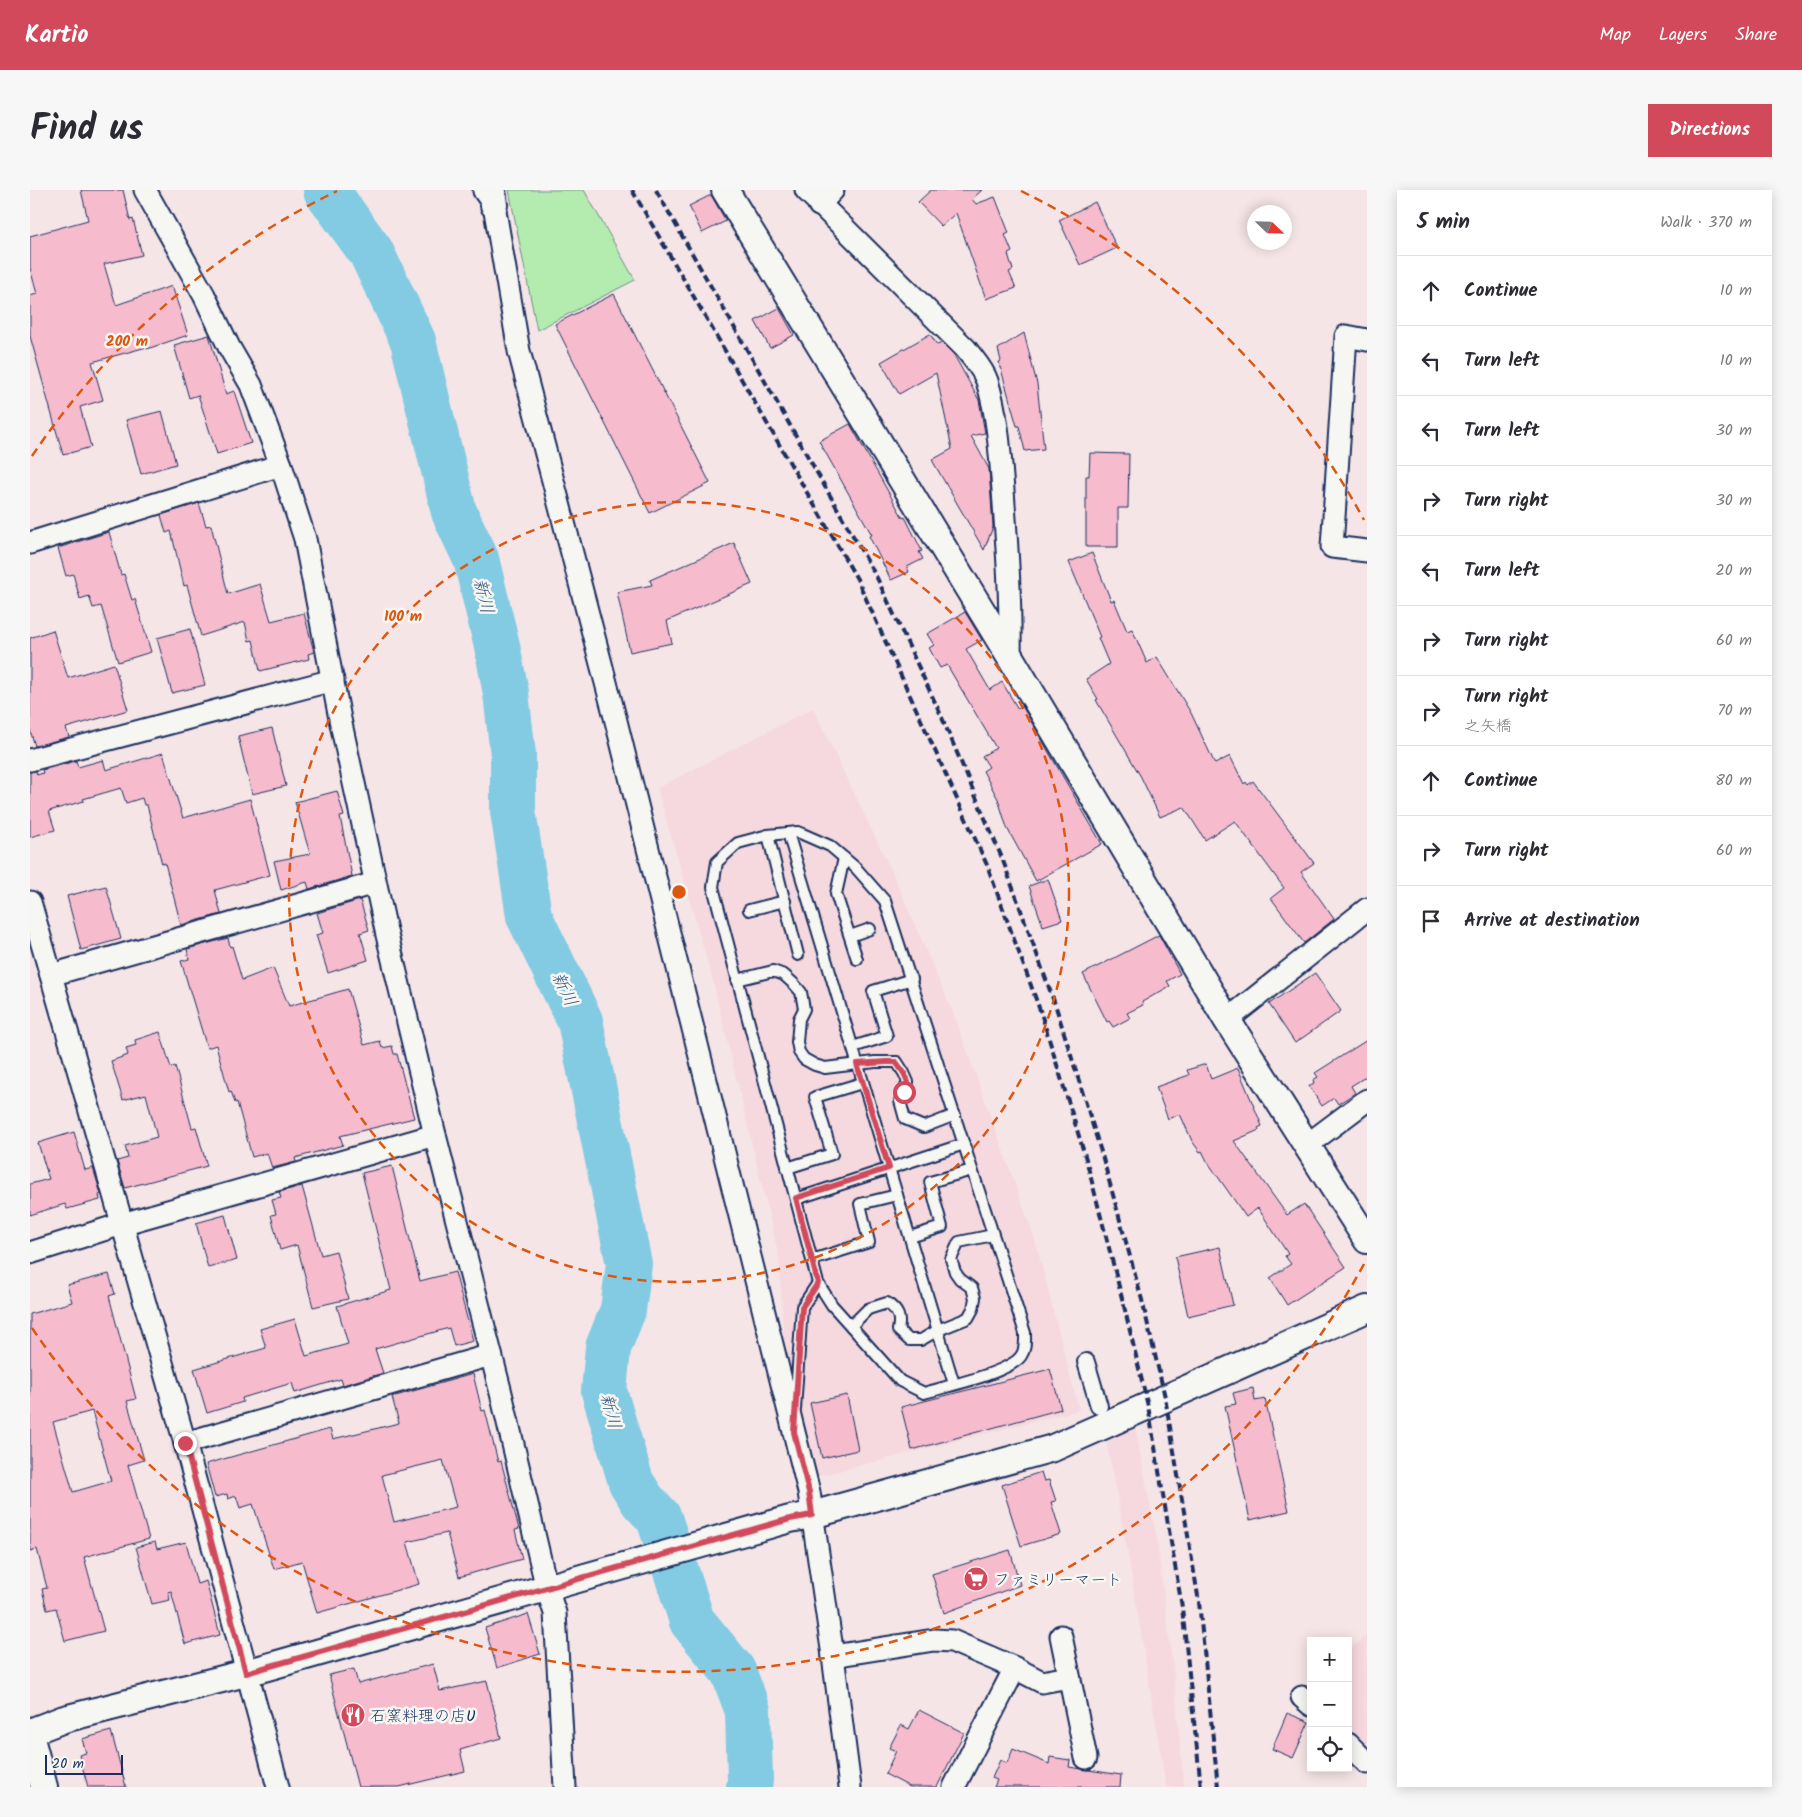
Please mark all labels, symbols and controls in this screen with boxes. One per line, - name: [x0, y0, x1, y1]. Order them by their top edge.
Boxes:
- text: Kartio: [25, 16, 88, 55]
- text: Map: [1600, 21, 1631, 50]
- text: Layers: [1659, 21, 1707, 50]
- text: Share: [1735, 21, 1777, 50]
- text: Find us: [30, 102, 143, 158]
- button: Directions: [1648, 104, 1772, 157]
- north arrow: [1247, 205, 1292, 250]
- text: 5 min: [1417, 206, 1470, 239]
- text: Walk · 370 m: [1660, 210, 1752, 235]
- text: Continue: [1464, 276, 1537, 306]
- icon: ahead: [1417, 277, 1445, 305]
- text: 10 m: [1720, 278, 1752, 303]
- text: 200 m: [106, 330, 148, 354]
- text: Turn left: [1464, 346, 1539, 376]
- icon: left: [1417, 347, 1445, 375]
- text: 10 m: [1720, 348, 1752, 373]
- text: Turn left: [1464, 416, 1539, 446]
- icon: left: [1417, 417, 1445, 445]
- text: 30 m: [1716, 418, 1752, 443]
- text: Turn right: [1464, 486, 1549, 516]
- icon: right: [1417, 487, 1445, 515]
- text: 30 m: [1716, 488, 1752, 513]
- text: Turn left: [1464, 556, 1539, 586]
- icon: left: [1417, 557, 1445, 585]
- text: 20 m: [1716, 558, 1752, 583]
- water label: 新川: [464, 576, 501, 617]
- text: 100 m: [384, 605, 422, 629]
- text: Turn right: [1464, 626, 1549, 656]
- icon: right: [1417, 627, 1445, 655]
- text: 60 m: [1716, 628, 1752, 653]
- text: Turn right: [1464, 682, 1549, 712]
- icon: right: [1417, 697, 1445, 725]
- text: 70 m: [1717, 698, 1752, 723]
- text: 之矢橋: [1464, 714, 1512, 739]
- text: Continue: [1464, 766, 1537, 796]
- icon: ahead: [1417, 767, 1445, 795]
- text: 80 m: [1715, 768, 1752, 793]
- text: Turn right: [1464, 836, 1549, 866]
- icon: right: [1417, 837, 1445, 865]
- text: 60 m: [1716, 838, 1752, 863]
- centre of rings: [670, 883, 688, 901]
- text: Arrive at destination: [1464, 906, 1640, 936]
- icon: arrive: [1417, 907, 1445, 935]
- water label: 新川: [543, 967, 585, 1012]
- route start: [893, 1081, 916, 1104]
- water label: 新川: [591, 1390, 628, 1432]
- route end: [174, 1432, 197, 1455]
- supermarket icon: ファミリーマート: [963, 1566, 989, 1592]
- place label: ファミリーマート: [994, 1568, 1122, 1593]
- map controls: [1307, 1637, 1352, 1772]
- button: +: [1307, 1637, 1352, 1682]
- button: −: [1307, 1682, 1352, 1727]
- restaurant icon: 石窯料理の店U: [340, 1702, 366, 1728]
- place label: 石窯料理の店U: [370, 1704, 476, 1729]
- button: locate: [1307, 1727, 1352, 1772]
- scale bar: [45, 1752, 122, 1775]
- text: 20 m: [52, 1753, 84, 1775]

